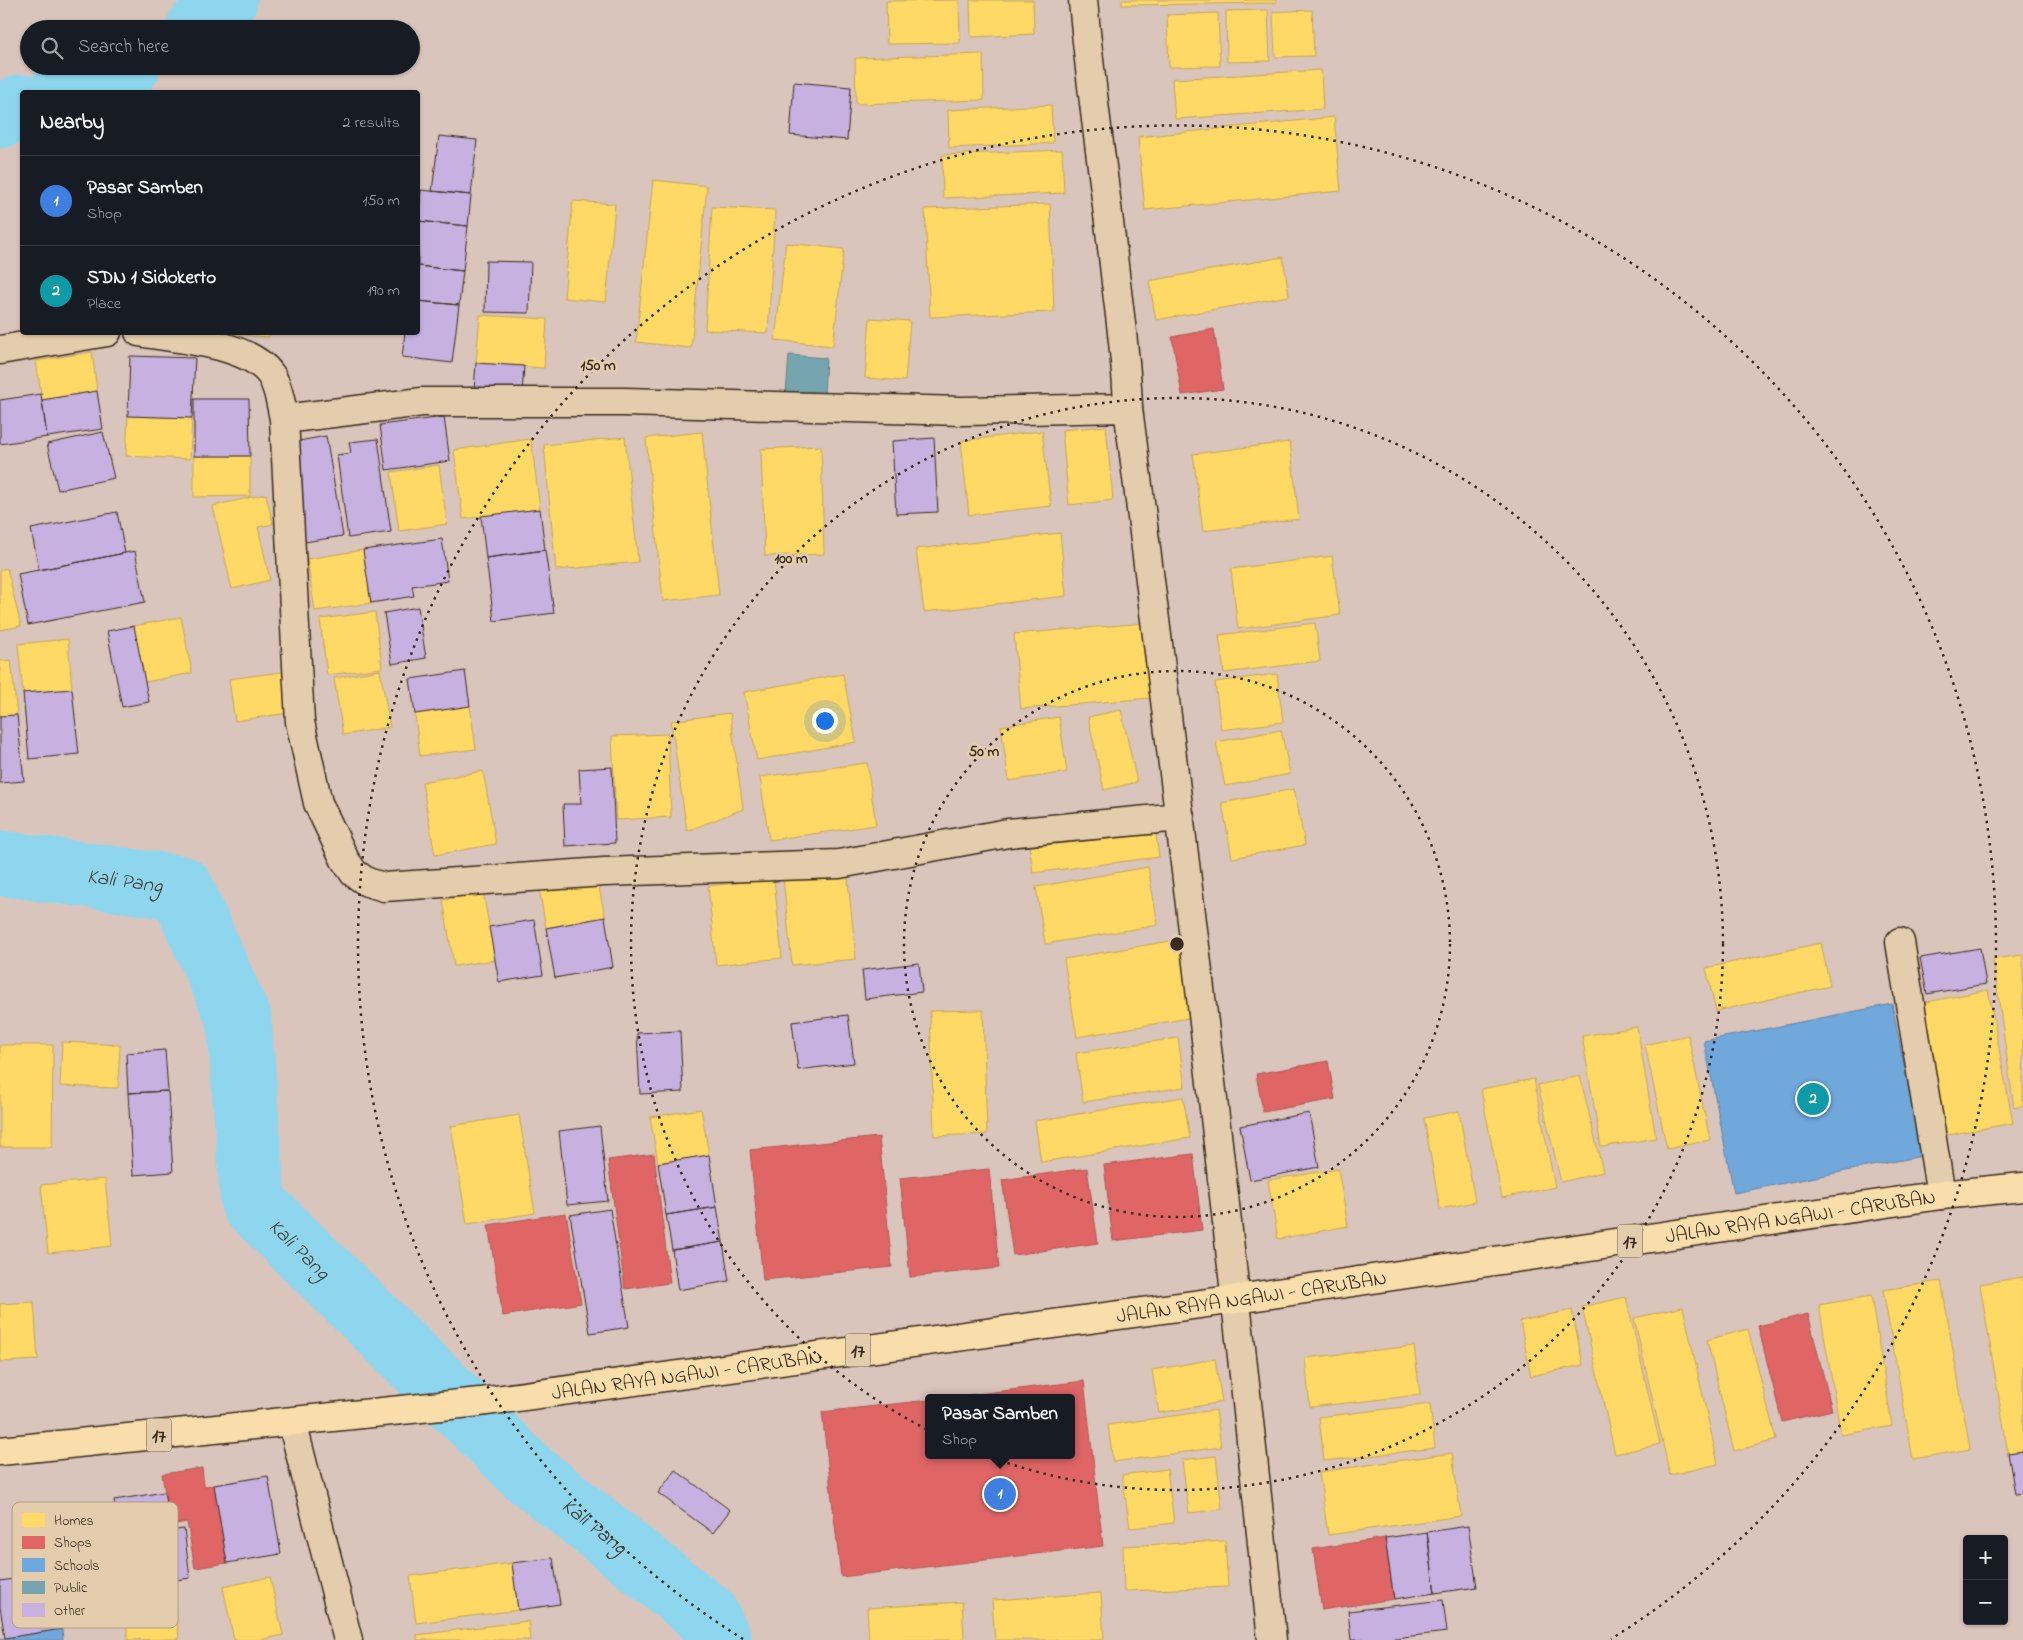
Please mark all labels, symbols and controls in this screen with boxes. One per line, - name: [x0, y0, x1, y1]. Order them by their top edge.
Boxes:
- search box: [20, 20, 420, 75]
- icon: search: [38, 34, 66, 62]
- text: Search here: [78, 34, 169, 61]
- text: Nearby: [40, 108, 104, 138]
- text: 2 results: [342, 111, 400, 135]
- text: Pasar Samben: [87, 175, 203, 202]
- text: 1: [53, 189, 59, 213]
- text: 150 m: [362, 189, 400, 213]
- text: Shop: [87, 202, 122, 226]
- text: SDN 1 Sidokerto: [87, 265, 216, 292]
- text: 2: [52, 279, 60, 303]
- text: 190 m: [367, 279, 400, 303]
- text: Place: [87, 292, 121, 316]
- text: 150 m: [580, 355, 616, 377]
- text: 100 m: [774, 548, 808, 570]
- your location: [812, 708, 838, 734]
- text: 50 m: [969, 741, 1000, 763]
- water label: Kali Pang: [85, 862, 165, 903]
- centre of rings: [1168, 935, 1186, 953]
- pin: 2: [1797, 1080, 1829, 1118]
- street label: JALAN RAYA NGAWI - CARUBAN: [1664, 1184, 1938, 1253]
- water label: Kali Pang: [261, 1213, 336, 1289]
- road number: 17: [1618, 1224, 1642, 1258]
- street label: JALAN RAYA NGAWI - CARUBAN: [1115, 1265, 1389, 1332]
- road number: 17: [846, 1334, 870, 1366]
- street label: JALAN RAYA NGAWI - CARUBAN: [550, 1344, 824, 1409]
- popup: [925, 1394, 1075, 1459]
- text: Pasar Samben: [942, 1401, 1058, 1428]
- road number: 17: [146, 1418, 172, 1452]
- text: Shop: [942, 1428, 977, 1452]
- pin: 1: [984, 1475, 1016, 1513]
- water label: Kali Pang: [554, 1492, 633, 1564]
- legend: [12, 1502, 178, 1628]
- text: Homes: [54, 1511, 94, 1532]
- text: Shops: [54, 1533, 92, 1554]
- map controls: [1963, 1535, 2008, 1625]
- button: +: [1963, 1535, 2008, 1580]
- text: Schools: [54, 1556, 99, 1577]
- text: Public: [54, 1578, 88, 1599]
- button: −: [1963, 1580, 2008, 1625]
- text: Other: [54, 1601, 86, 1622]

